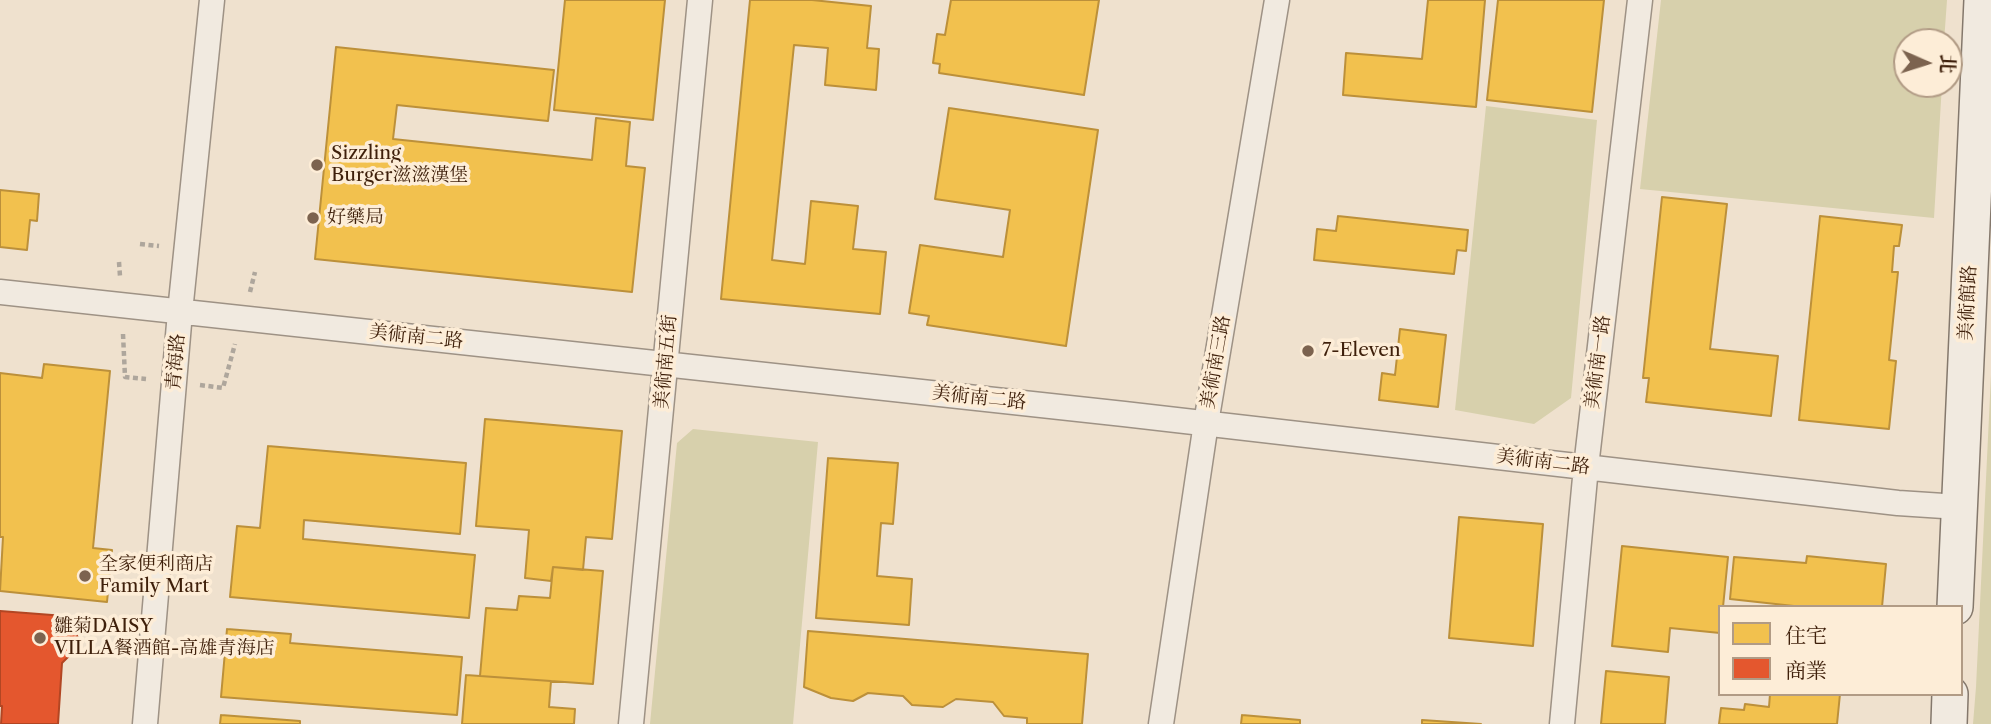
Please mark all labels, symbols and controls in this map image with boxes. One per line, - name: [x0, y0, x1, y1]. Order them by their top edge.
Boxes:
- north arrow: [1893, 28, 1963, 98]
- text: 北: [1935, 54, 1959, 74]
- place label: Sizzling Burger滋滋漢堡: [331, 143, 468, 187]
- marker: Sizzling Burger滋滋漢堡: [309, 157, 325, 173]
- place label: 好藥局: [327, 207, 384, 229]
- marker: 好藥局: [305, 210, 321, 226]
- street label: 美術館路: [1955, 264, 1981, 342]
- street label: 美術南三路: [1197, 313, 1235, 411]
- street label: 美術南一路: [1581, 313, 1615, 411]
- street label: 美術南五街: [651, 314, 681, 410]
- street label: 美術南二路: [368, 321, 464, 353]
- street label: 青海路: [162, 333, 190, 391]
- place label: 7-Eleven: [1322, 340, 1401, 362]
- marker: 7-Eleven: [1300, 343, 1316, 359]
- street label: 美術南二路: [931, 382, 1027, 414]
- street label: 美術南二路: [1494, 445, 1592, 479]
- place label: 全家便利商店 Family Mart: [99, 554, 213, 598]
- marker: 全家便利商店 Family Mart: [77, 568, 93, 584]
- legend: [1718, 605, 1963, 696]
- place label: 雛菊DAISY VILLA餐酒館-高雄青海店: [54, 616, 275, 660]
- text: 住宅: [1785, 623, 1827, 648]
- marker: 雛菊DAISY VILLA餐酒館-高雄青海店: [32, 630, 48, 646]
- text: 商業: [1785, 658, 1827, 683]

